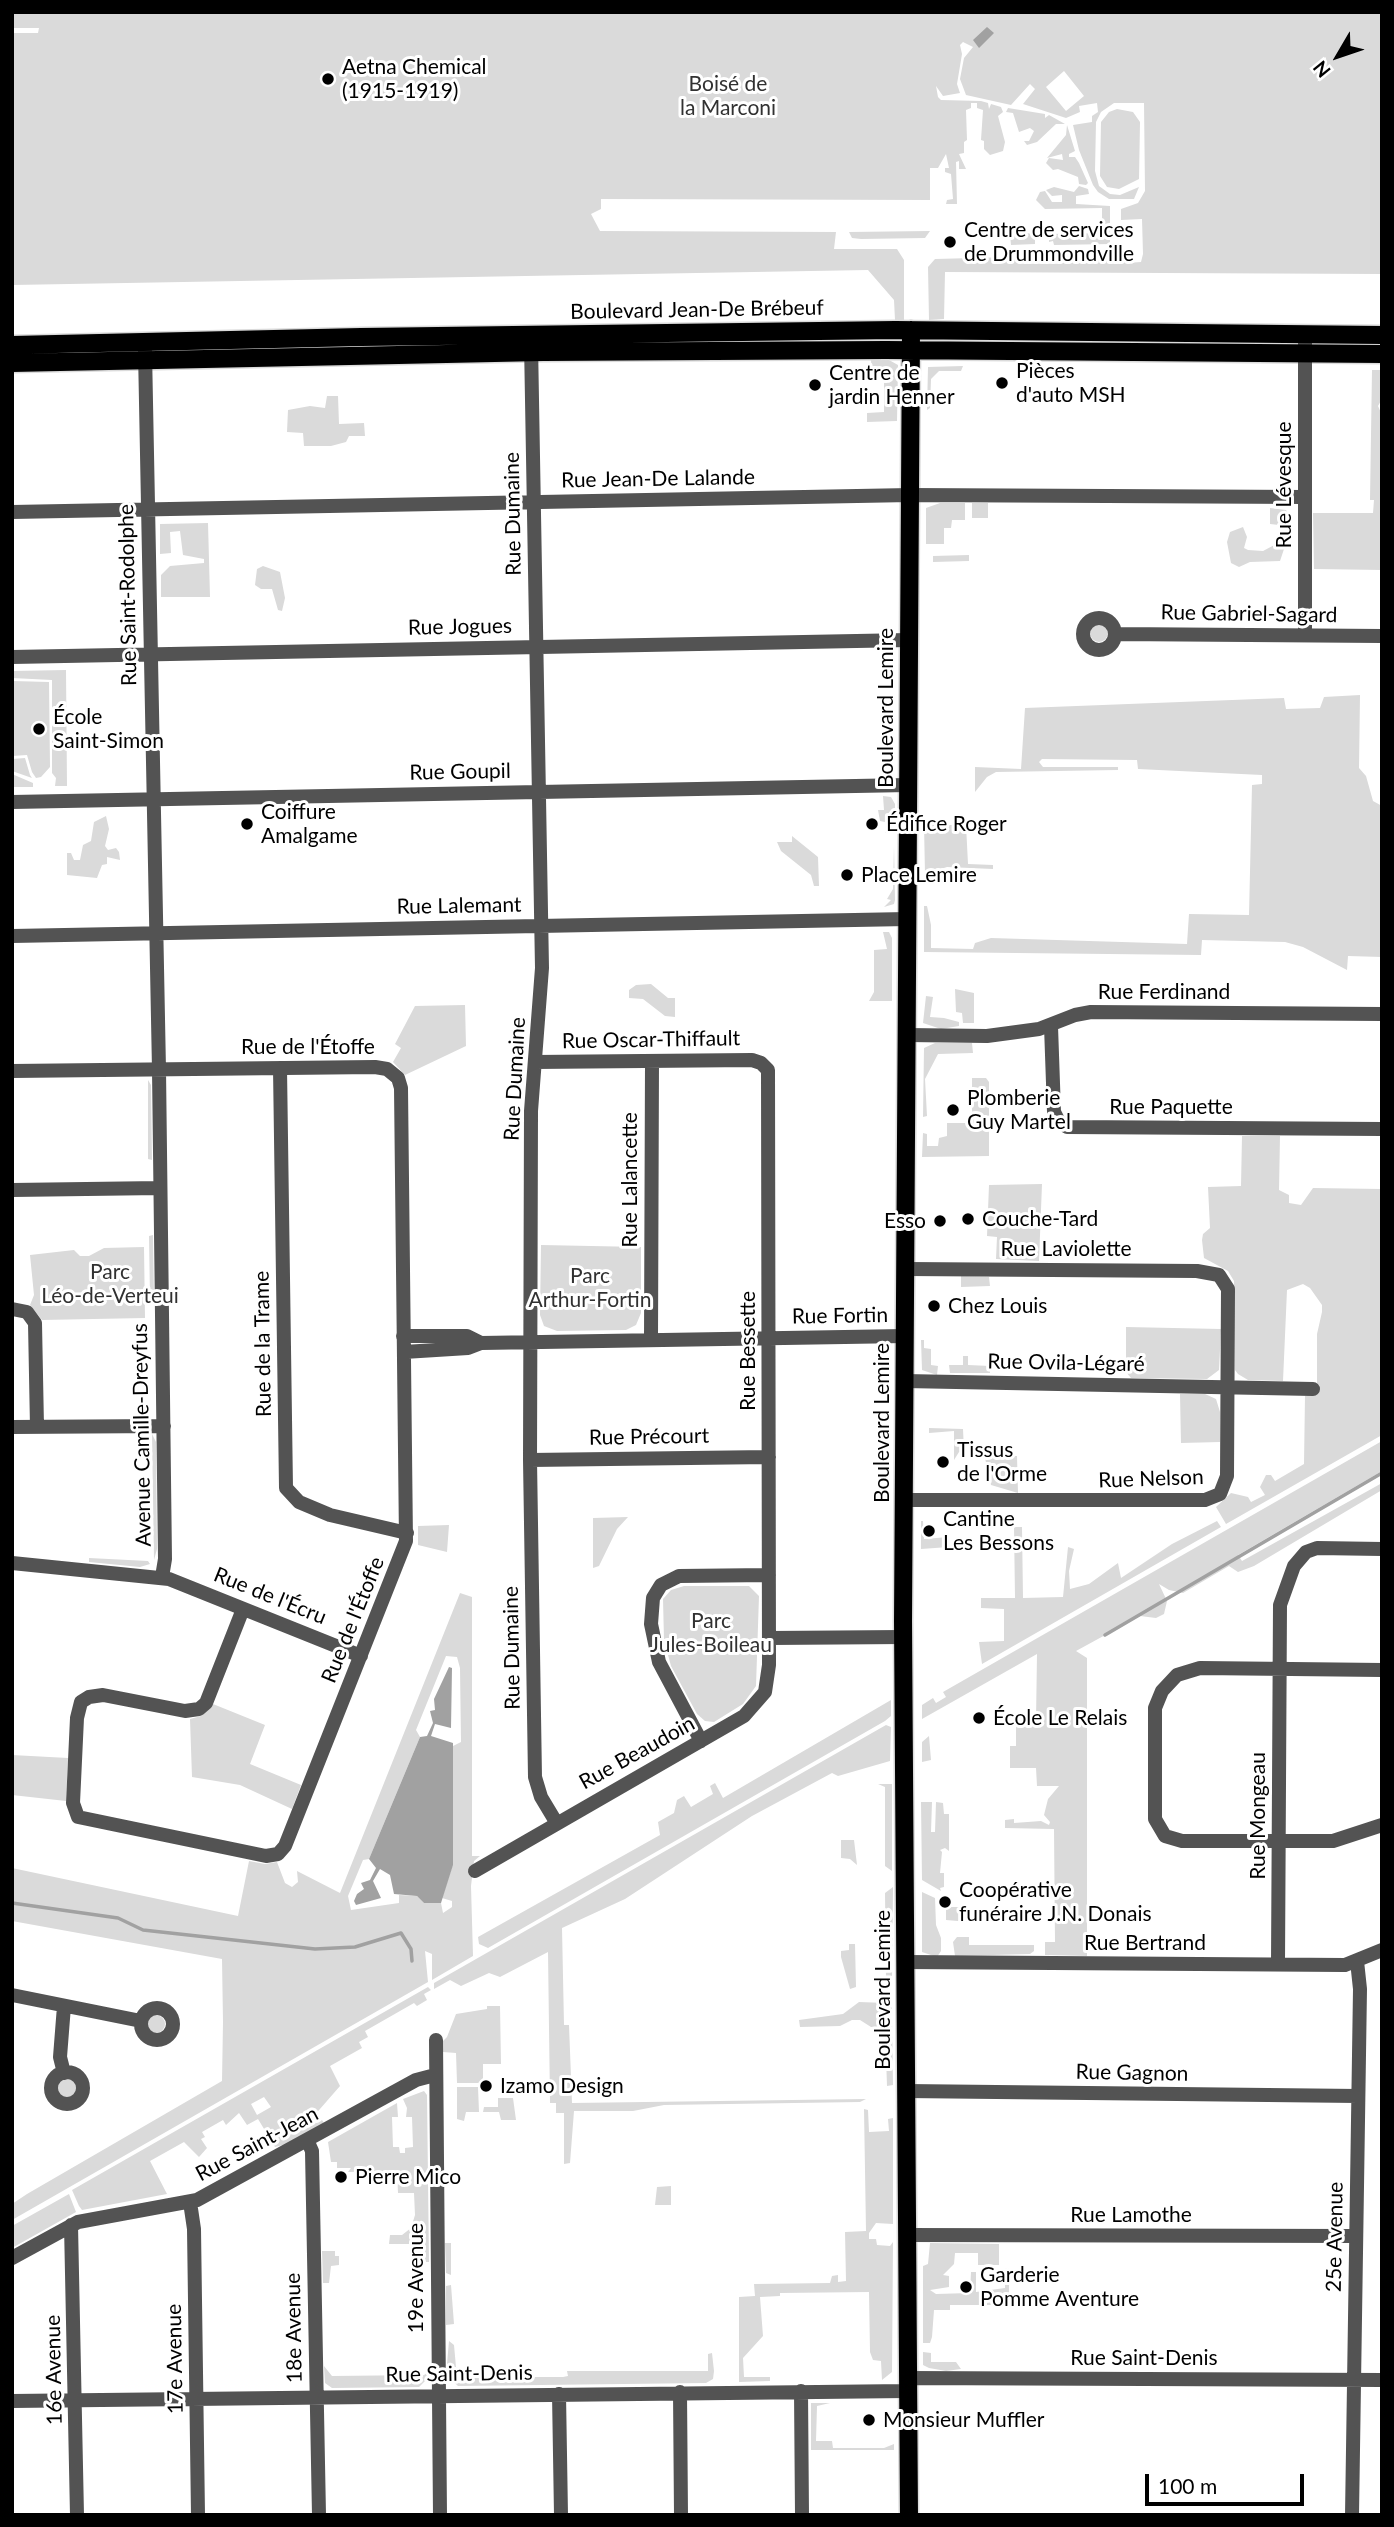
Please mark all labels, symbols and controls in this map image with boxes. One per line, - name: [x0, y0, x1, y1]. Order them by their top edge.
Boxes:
- north arrow: [1303, 21, 1373, 91]
- place label: Aetna Chemical (1915-1919): [342, 54, 487, 104]
- text: N: [1308, 57, 1335, 82]
- marker: Aetna Chemical (1915-1919): [320, 71, 336, 87]
- park label: Boisé de la Marconi: [680, 71, 776, 121]
- place label: Centre de services de Drummondville: [964, 217, 1134, 267]
- marker: Centre de services de Drummondville: [942, 234, 958, 250]
- street label: Boulevard Jean-De Brébeuf: [570, 295, 824, 325]
- place label: Pièces d'auto MSH: [1016, 358, 1126, 408]
- place label: Centre de jardin Henner: [829, 360, 955, 410]
- marker: Pièces d'auto MSH: [994, 375, 1010, 391]
- marker: Centre de jardin Henner: [807, 377, 823, 393]
- street label: Rue Lévesque: [1271, 421, 1297, 549]
- street label: Rue Dumaine: [499, 452, 527, 576]
- street label: Rue Jean-De Lalande: [561, 465, 755, 493]
- street label: Rue Saint-Rodolphe: [114, 504, 142, 686]
- street label: Rue Gabriel-Sagard: [1160, 600, 1338, 628]
- street label: Rue Jogues: [408, 613, 512, 641]
- street label: Boulevard Lemire: [873, 628, 899, 788]
- place label: École Saint-Simon: [53, 704, 164, 754]
- marker: École Saint-Simon: [31, 721, 47, 737]
- street label: Rue Goupil: [409, 759, 511, 785]
- place label: Coiffure Amalgame: [261, 799, 358, 849]
- place label: Édifice Roger: [886, 811, 1007, 837]
- marker: Coiffure Amalgame: [239, 816, 255, 832]
- marker: Édifice Roger: [864, 816, 880, 832]
- place label: Place Lemire: [861, 862, 977, 888]
- marker: Place Lemire: [839, 867, 855, 883]
- street label: Rue Lalemant: [396, 892, 522, 920]
- street label: Rue Ferdinand: [1098, 979, 1230, 1005]
- street label: Rue Dumaine: [499, 1016, 531, 1142]
- street label: Rue Oscar-Thiffault: [562, 1026, 740, 1054]
- street label: Rue de l'Étoffe: [241, 1034, 375, 1060]
- place label: Plomberie Guy Martel: [967, 1085, 1071, 1135]
- street label: Rue Paquette: [1109, 1094, 1233, 1120]
- marker: Plomberie Guy Martel: [945, 1102, 961, 1118]
- street label: Rue Lalancette: [617, 1112, 643, 1248]
- place label: Couche-Tard: [982, 1206, 1098, 1232]
- place label: Esso: [884, 1208, 926, 1234]
- marker: Couche-Tard: [960, 1211, 976, 1227]
- marker: Esso: [932, 1213, 948, 1229]
- street label: Rue Laviolette: [1000, 1236, 1132, 1262]
- park label: Parc Léo-de-Verteui: [41, 1259, 179, 1309]
- park label: Parc Arthur-Fortin: [529, 1263, 651, 1313]
- street label: Rue de la Trame: [249, 1271, 277, 1417]
- street label: Rue Bessette: [735, 1291, 761, 1411]
- place label: Chez Louis: [948, 1293, 1047, 1319]
- marker: Chez Louis: [926, 1298, 942, 1314]
- street label: Rue Fortin: [792, 1303, 888, 1329]
- street label: Avenue Camille-Dreyfus: [127, 1323, 157, 1547]
- street label: Boulevard Lemire: [869, 1343, 895, 1503]
- street label: Rue Ovila-Légaré: [987, 1349, 1145, 1377]
- street label: Rue Précourt: [589, 1423, 709, 1451]
- place label: Tissus de l'Orme: [957, 1437, 1047, 1487]
- marker: Tissus de l'Orme: [935, 1454, 951, 1470]
- street label: Rue Nelson: [1098, 1465, 1204, 1493]
- place label: Cantine Les Bessons: [943, 1506, 1054, 1556]
- marker: Cantine Les Bessons: [921, 1523, 937, 1539]
- street label: Rue de l'Étoffe: [316, 1553, 390, 1687]
- street label: Rue de l'Écru: [210, 1562, 330, 1630]
- street label: Rue Dumaine: [498, 1586, 526, 1710]
- park label: Parc Jules-Boileau: [650, 1608, 772, 1658]
- place label: École Le Relais: [993, 1705, 1127, 1731]
- marker: École Le Relais: [971, 1710, 987, 1726]
- street label: Rue Beaudoin: [575, 1711, 699, 1795]
- street label: Rue Mongeau: [1245, 1752, 1271, 1880]
- place label: Coopérative funéraire J.N. Donais: [959, 1877, 1152, 1927]
- marker: Coopérative funéraire J.N. Donais: [937, 1894, 953, 1910]
- street label: Boulevard Lemire: [870, 1910, 896, 2070]
- street label: Rue Bertrand: [1084, 1930, 1206, 1956]
- street label: Rue Gagnon: [1075, 2059, 1189, 2087]
- place label: Izamo Design: [500, 2073, 624, 2099]
- marker: Izamo Design: [478, 2078, 494, 2094]
- street label: Rue Saint-Jean: [191, 2101, 323, 2187]
- place label: Pierre Mico: [355, 2164, 461, 2190]
- marker: Pierre Mico: [333, 2169, 349, 2185]
- street label: 25e Avenue: [1321, 2182, 1349, 2292]
- street label: Rue Lamothe: [1070, 2202, 1192, 2228]
- street label: 19e Avenue: [403, 2223, 429, 2333]
- place label: Garderie Pomme Aventure: [980, 2262, 1139, 2312]
- street label: 18e Avenue: [280, 2273, 308, 2383]
- marker: Garderie Pomme Aventure: [958, 2279, 974, 2295]
- street label: 17e Avenue: [161, 2304, 189, 2414]
- street label: 16e Avenue: [40, 2315, 68, 2425]
- street label: Rue Saint-Denis: [1070, 2345, 1218, 2371]
- street label: Rue Saint-Denis: [385, 2360, 533, 2388]
- place label: Monsieur Muffler: [883, 2407, 1044, 2433]
- marker: Monsieur Muffler: [861, 2412, 877, 2428]
- scale bar: [1149, 2460, 1308, 2504]
- text: 100 m: [1158, 2473, 1217, 2498]

